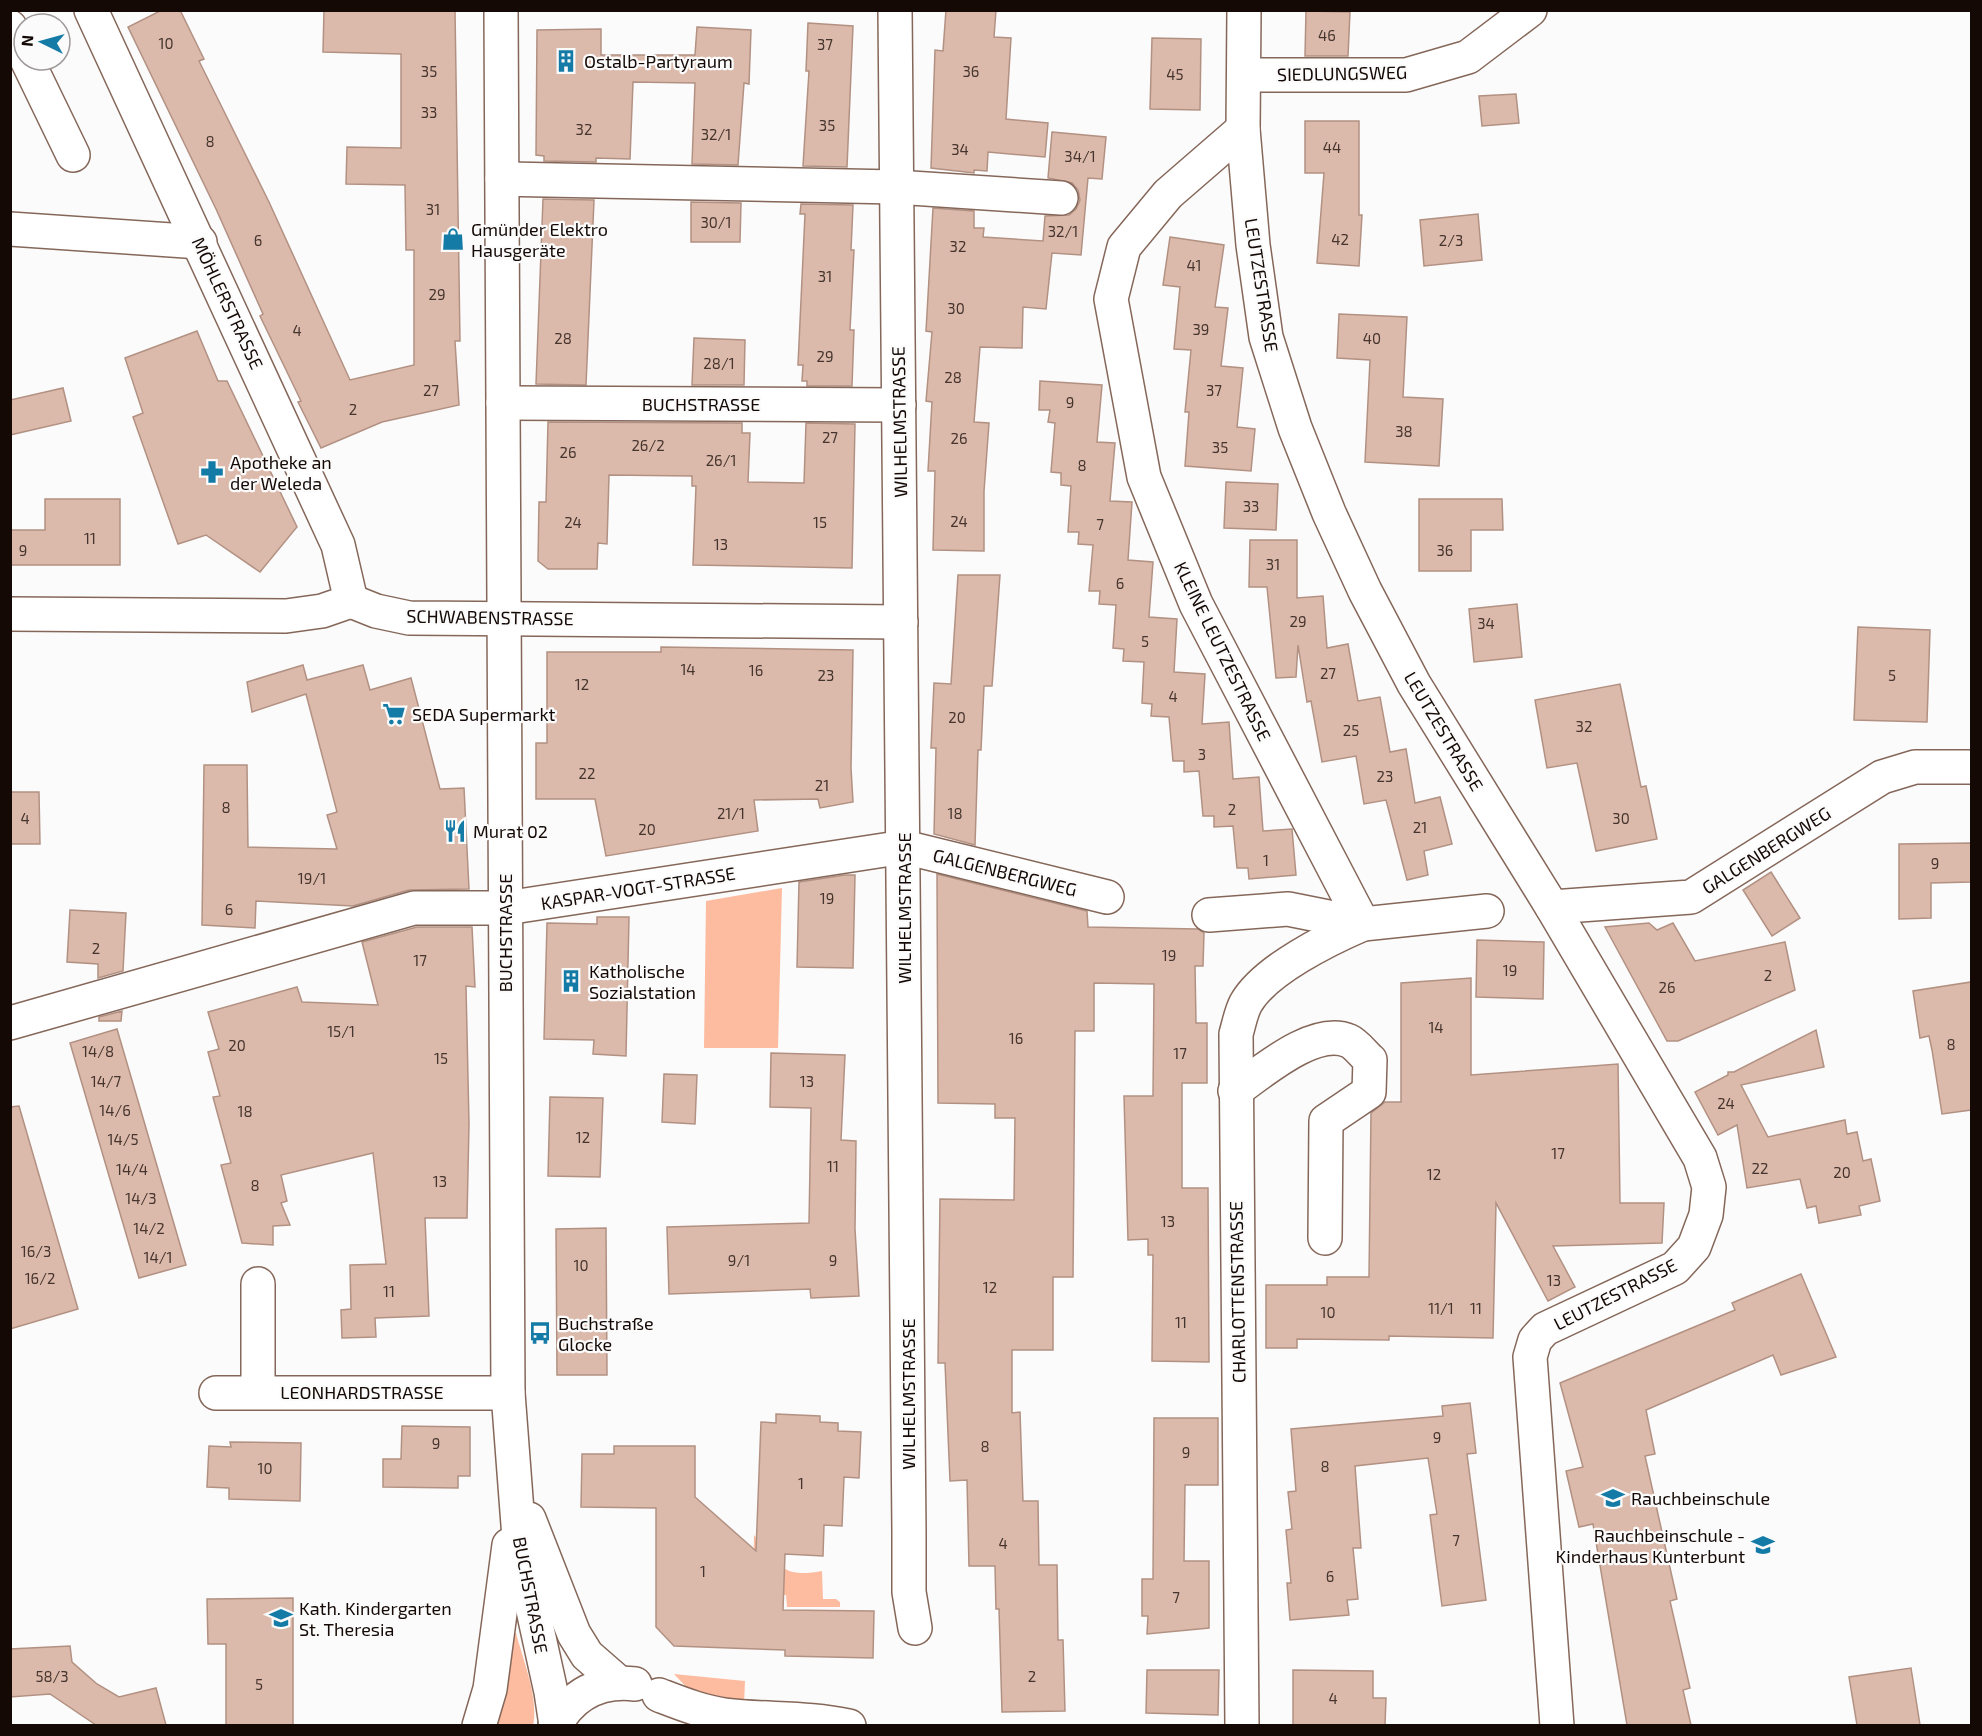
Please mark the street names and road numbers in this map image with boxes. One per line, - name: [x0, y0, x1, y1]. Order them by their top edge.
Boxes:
- street label: SIEDLUNGSWEG: [1277, 61, 1407, 85]
- street label: LEUTZESTRASSE: [1241, 217, 1283, 353]
- street label: MÖHLERSTRASSE: [188, 233, 268, 373]
- street label: WILHELMSTRASSE: [887, 346, 911, 498]
- street label: BUCHSTRASSE: [642, 393, 760, 415]
- street label: KLEINE LEUTZESTRASSE: [1170, 558, 1276, 744]
- street label: SCHWABENSTRASSE: [406, 605, 574, 629]
- street label: LEUTZESTRASSE: [1400, 667, 1488, 795]
- street label: GALGENBERGWEG: [1698, 802, 1834, 898]
- street label: WILHELMSTRASSE: [893, 832, 915, 984]
- street label: GALGENBERGWEG: [931, 843, 1079, 901]
- street label: KASPAR-VOGT-STRASSE: [539, 862, 737, 914]
- street label: BUCHSTRASSE: [494, 874, 516, 992]
- street label: CHARLOTTENSTRASSE: [1224, 1201, 1250, 1383]
- street label: LEUTZESTRASSE: [1550, 1254, 1680, 1334]
- street label: WILHELMSTRASSE: [897, 1318, 919, 1470]
- street label: LEONHARDSTRASSE: [280, 1381, 444, 1403]
- street label: BUCHSTRASSE: [509, 1535, 553, 1655]

